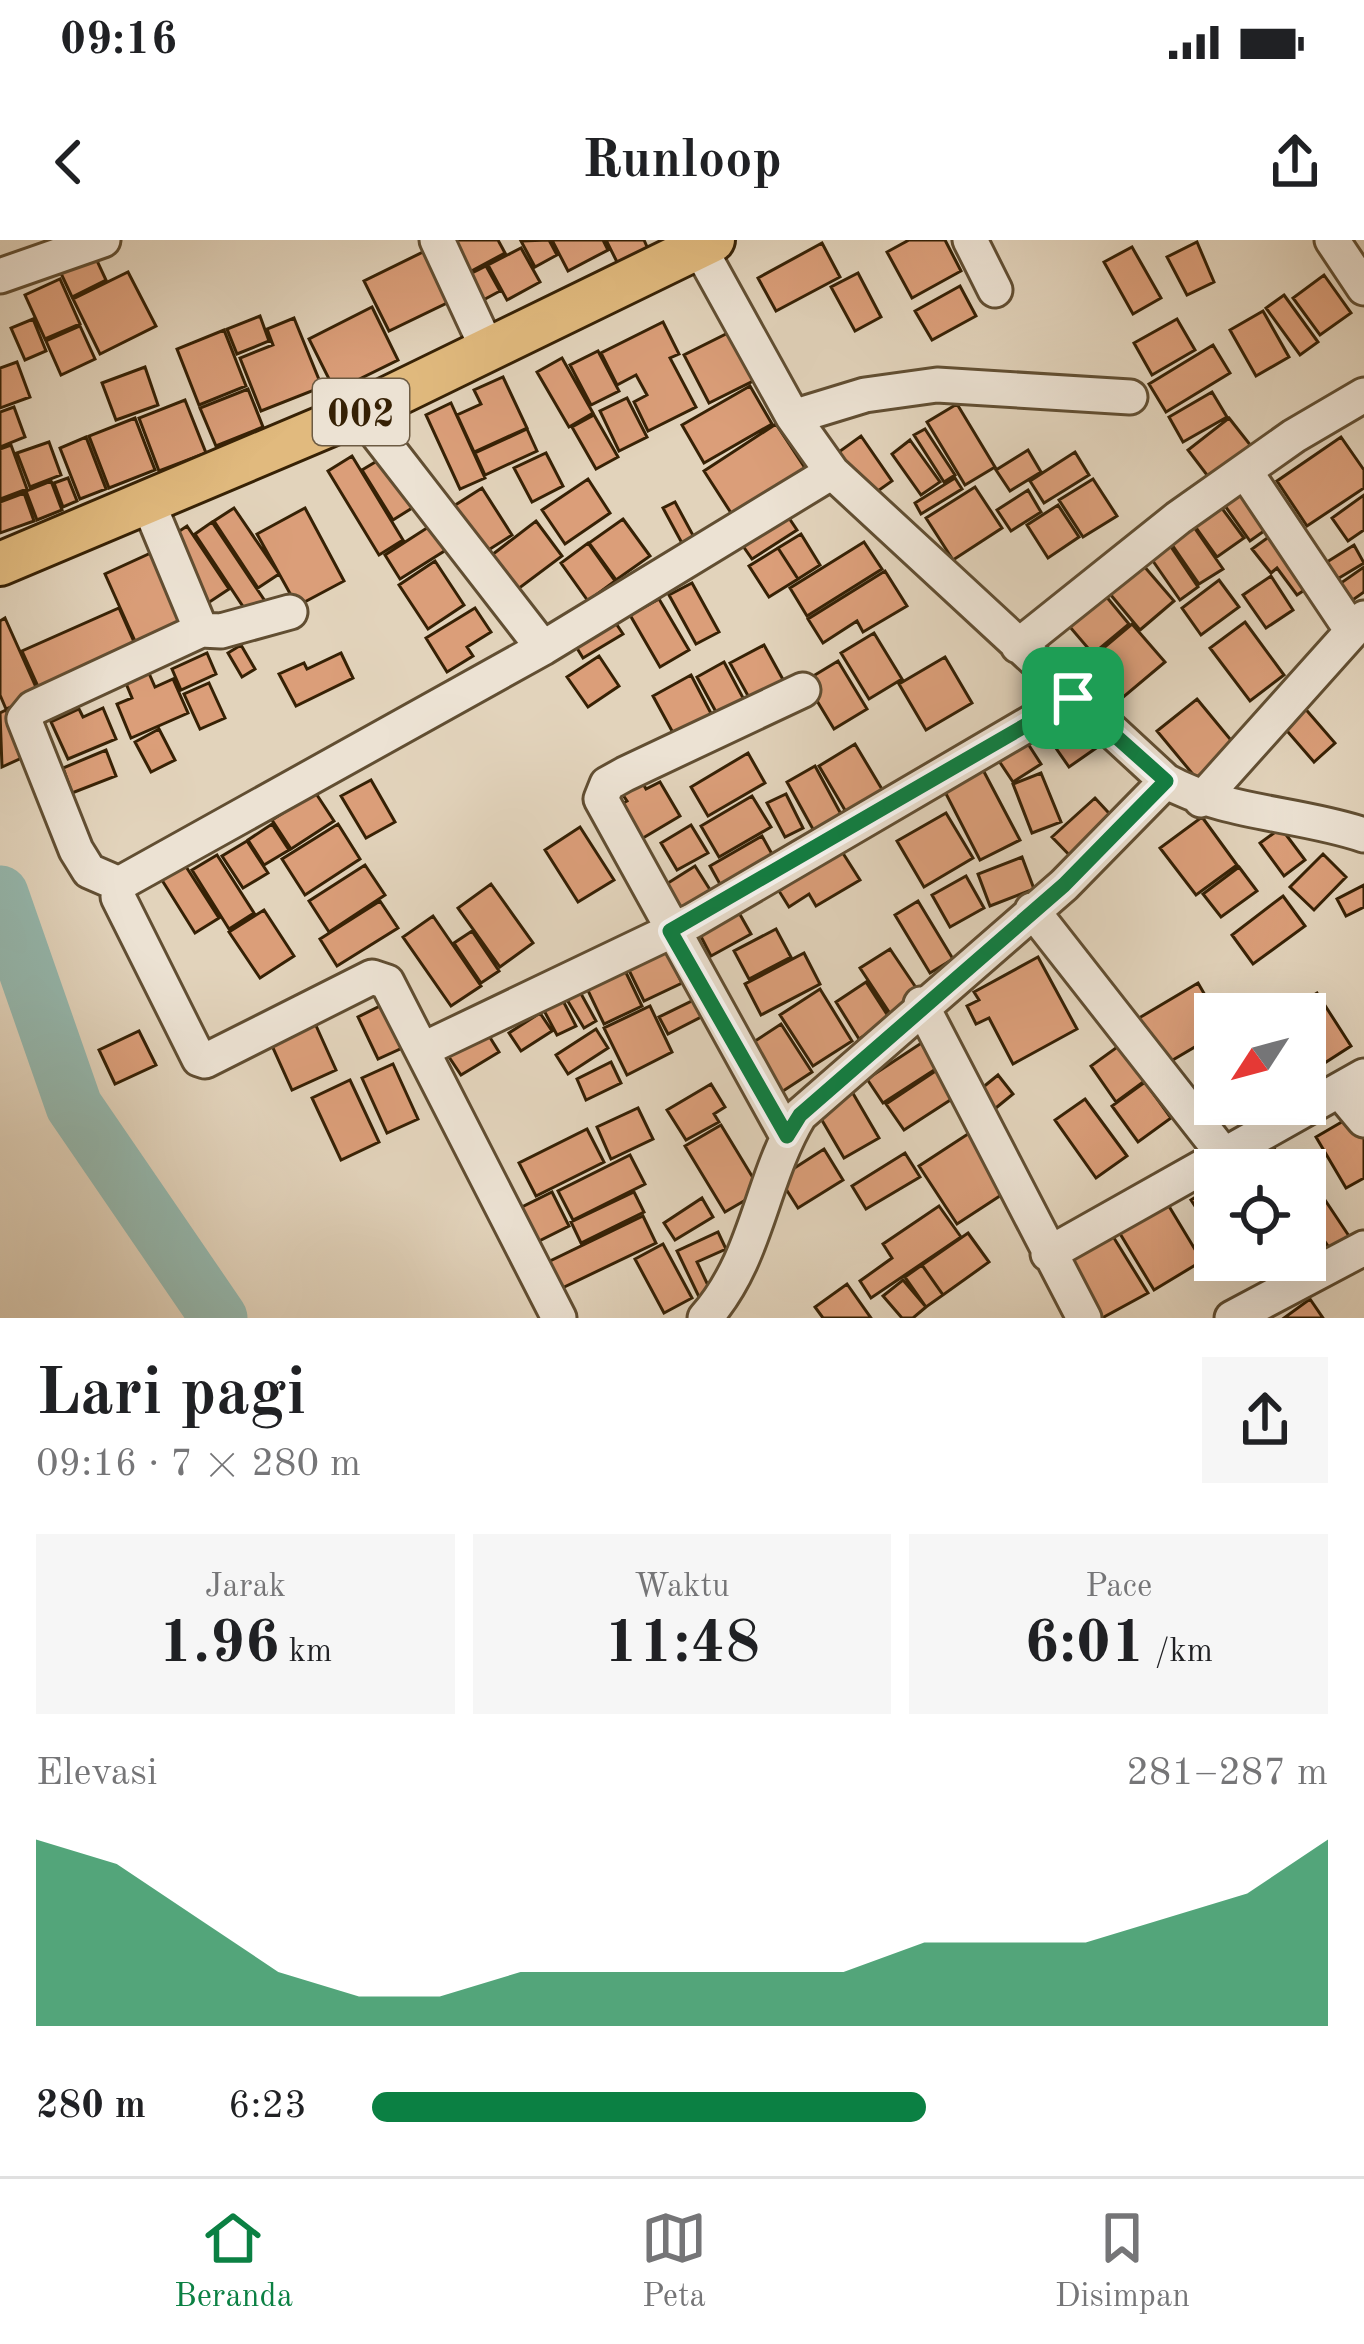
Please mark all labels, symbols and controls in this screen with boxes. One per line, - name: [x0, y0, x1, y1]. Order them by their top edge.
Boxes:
- text: 09:16: [60, 19, 177, 64]
- icon: back: [36, 129, 102, 195]
- icon: share: [1262, 129, 1328, 195]
- text: Runloop: [582, 135, 782, 189]
- road number: 002: [313, 379, 409, 445]
- pin: [1022, 647, 1124, 749]
- icon: arrive: [1040, 665, 1106, 731]
- north arrow: [1194, 993, 1326, 1125]
- map controls: [1194, 993, 1326, 1281]
- button: locate: [1194, 1149, 1326, 1281]
- button: share: [1202, 1357, 1328, 1483]
- text: Lari pagi: [36, 1363, 306, 1429]
- text: 09:16 · 7 × 280 m: [36, 1445, 361, 1484]
- text: Jarak: [205, 1571, 286, 1604]
- text: Waktu: [634, 1571, 730, 1604]
- text: Pace: [1085, 1571, 1152, 1604]
- text: 1.96: [158, 1615, 280, 1675]
- text: 11:48: [604, 1615, 760, 1675]
- text: 6:01: [1024, 1615, 1146, 1675]
- text: km: [280, 1636, 332, 1669]
- text: /km: [1146, 1636, 1213, 1669]
- text: Elevasi: [36, 1754, 158, 1793]
- text: 281–287 m: [1126, 1754, 1328, 1793]
- text: 280 m: [36, 2087, 146, 2126]
- text: 6:23: [228, 2087, 307, 2126]
- tab: Beranda: [174, 2205, 293, 2318]
- tab: Peta: [641, 2205, 707, 2318]
- tab: Disimpan: [1055, 2205, 1190, 2318]

